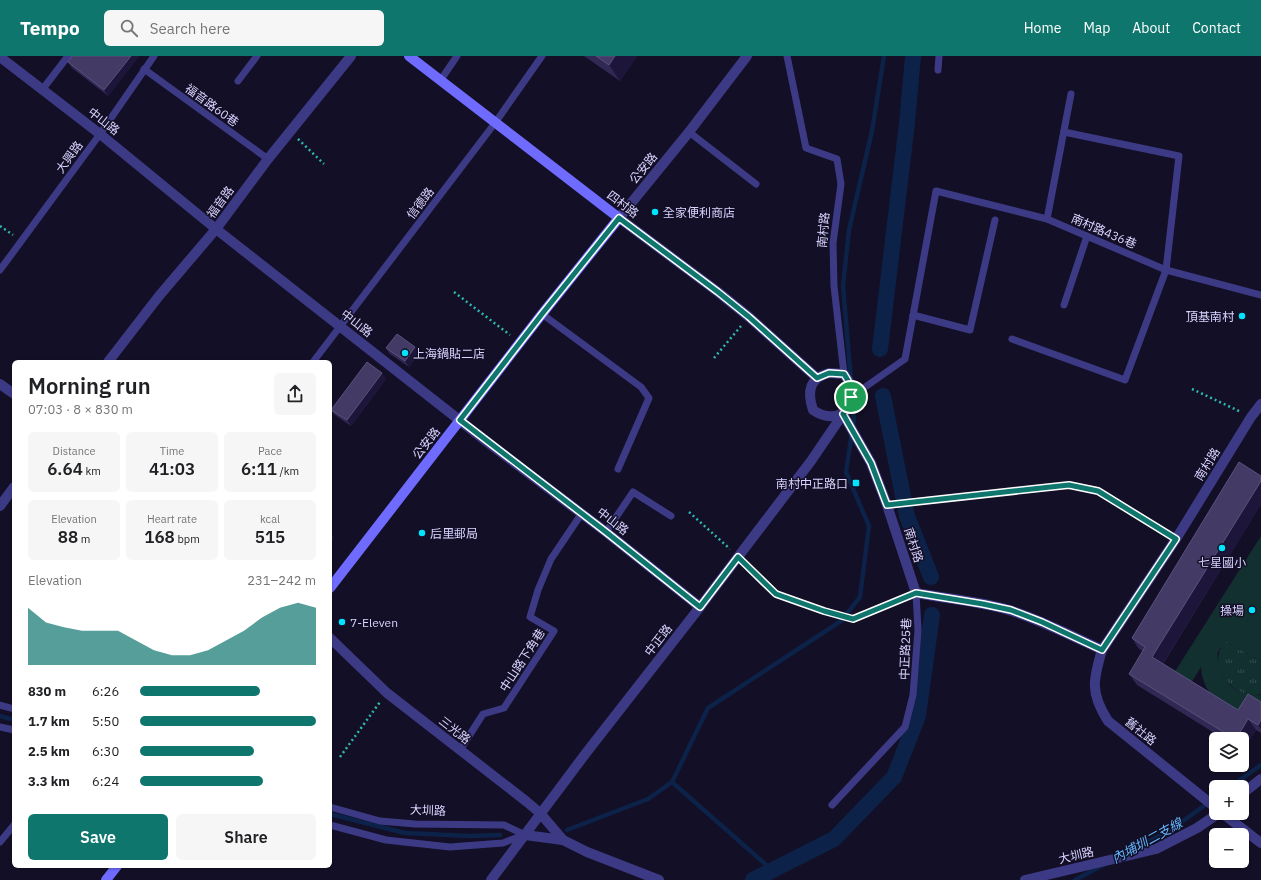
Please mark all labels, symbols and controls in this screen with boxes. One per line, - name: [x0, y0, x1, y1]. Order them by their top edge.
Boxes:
- search box: [104, 10, 384, 46]
- text: Tempo: [20, 16, 80, 40]
- icon: search: [118, 17, 140, 39]
- text: Search here: [150, 19, 230, 38]
- text: Home: [1024, 19, 1061, 37]
- text: Map: [1083, 19, 1110, 37]
- text: About: [1132, 19, 1170, 37]
- text: Contact: [1192, 19, 1241, 37]
- street label: 福音路60巷: [182, 81, 242, 129]
- street label: 中山路: [85, 104, 123, 138]
- street label: 大興路: [52, 138, 86, 176]
- street label: 公安路: [626, 149, 660, 187]
- street label: 福音路: [203, 183, 237, 221]
- street label: 信德路: [403, 184, 437, 222]
- street label: 四村路: [604, 187, 642, 221]
- place label: 全家便利商店: [663, 205, 735, 220]
- marker: 全家便利商店: [650, 207, 660, 217]
- street label: 南村路436巷: [1069, 210, 1139, 252]
- street label: 南村路: [814, 211, 832, 249]
- street label: 中山路: [338, 306, 376, 340]
- place label: 頂基南村: [1186, 309, 1235, 324]
- marker: 頂基南村: [1237, 311, 1247, 321]
- place label: 上海鍋貼二店: [413, 346, 485, 361]
- marker: 上海鍋貼二店: [400, 348, 410, 358]
- text: Morning run: [28, 371, 151, 400]
- button: share: [274, 373, 316, 415]
- pin: [834, 380, 868, 414]
- icon: arrive: [840, 386, 862, 408]
- text: 07:03 · 8 × 830 m: [28, 401, 133, 418]
- street label: 公安路: [409, 424, 443, 462]
- text: Distance: [53, 444, 95, 458]
- text: Time: [160, 444, 184, 458]
- text: Pace: [258, 444, 282, 458]
- street label: 南村路: [1191, 445, 1223, 483]
- text: 6.64: [47, 458, 83, 480]
- text: 41:03: [149, 458, 195, 480]
- text: 6:11: [241, 458, 277, 480]
- text: km: [83, 464, 101, 478]
- text: /km: [277, 464, 299, 478]
- place label: 南村中正路口: [776, 476, 848, 491]
- marker: 南村中正路口: [851, 478, 861, 488]
- street label: 中山路: [594, 504, 632, 538]
- text: Elevation: [51, 512, 97, 526]
- text: Heart rate: [147, 512, 197, 526]
- text: kcal: [260, 512, 280, 526]
- text: 88: [58, 526, 78, 548]
- text: 168: [144, 526, 175, 548]
- text: 515: [255, 526, 285, 548]
- place label: 后里郵局: [430, 526, 478, 541]
- street label: 南村路: [901, 526, 927, 564]
- marker: 后里郵局: [417, 528, 427, 538]
- text: m: [78, 532, 90, 546]
- text: bpm: [175, 532, 200, 546]
- marker: 七星國小: [1217, 543, 1227, 553]
- place label: 七星國小: [1198, 555, 1246, 570]
- text: Elevation: [28, 572, 82, 589]
- text: 231–242 m: [247, 572, 316, 589]
- place label: 操場: [1220, 603, 1244, 618]
- marker: 操場: [1247, 605, 1257, 615]
- place label: 7-Eleven: [350, 615, 398, 630]
- marker: 7-Eleven: [337, 617, 347, 627]
- street label: 中正路25巷: [896, 618, 914, 680]
- street label: 中正路: [641, 621, 675, 659]
- street label: 中山路下角巷: [496, 626, 548, 694]
- text: 830 m: [28, 683, 66, 700]
- text: 6:26: [92, 683, 119, 700]
- text: 1.7 km: [28, 713, 70, 730]
- text: 5:50: [92, 713, 119, 730]
- street label: 三光路: [436, 713, 474, 747]
- street label: 舊社路: [1122, 714, 1160, 748]
- map controls: [1209, 732, 1249, 868]
- button: layers: [1209, 732, 1249, 772]
- text: 2.5 km: [28, 743, 70, 760]
- text: 6:30: [92, 743, 119, 760]
- text: 3.3 km: [28, 773, 70, 790]
- text: 6:24: [92, 773, 119, 790]
- button: +: [1209, 780, 1249, 820]
- street label: 大圳路: [410, 802, 446, 818]
- button: Save: [28, 814, 168, 860]
- button: Share: [176, 814, 316, 860]
- water label: 內埔圳二支線: [1109, 814, 1187, 867]
- button: −: [1209, 828, 1249, 868]
- street label: 大圳路: [1057, 844, 1095, 866]

